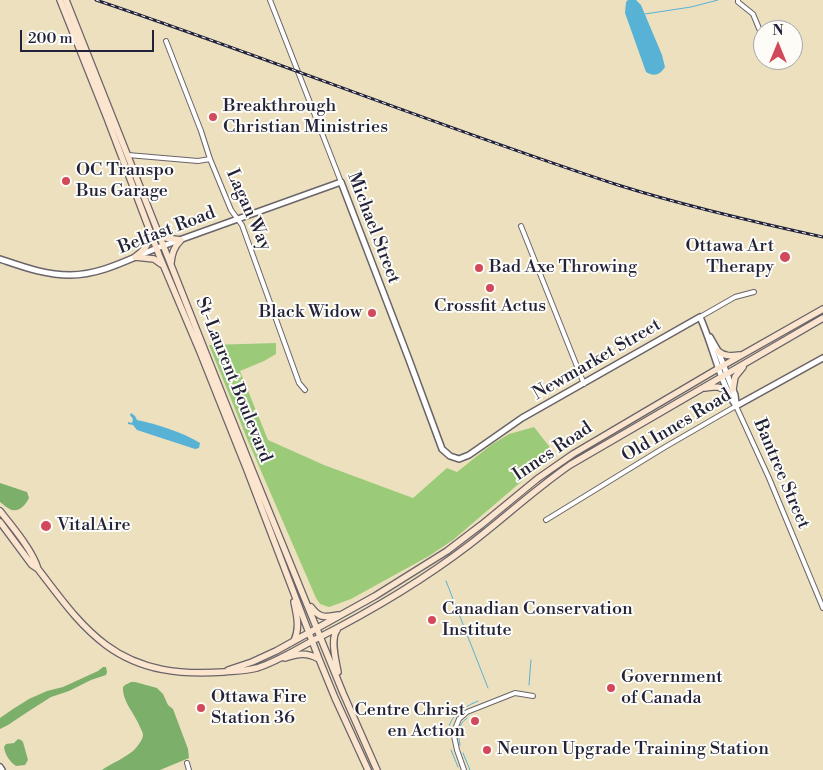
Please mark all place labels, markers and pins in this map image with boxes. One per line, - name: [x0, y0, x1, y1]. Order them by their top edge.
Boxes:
- place label: Breakthrough Christian Ministries: [223, 96, 388, 138]
- marker: Breakthrough Christian Ministries: [207, 111, 219, 123]
- place label: OC Transpo Bus Garage: [76, 160, 174, 202]
- marker: OC Transpo Bus Garage: [60, 175, 72, 187]
- place label: Ottawa Art Therapy: [686, 236, 774, 278]
- marker: Ottawa Art Therapy: [778, 250, 792, 264]
- place label: Bad Axe Throwing: [489, 257, 637, 279]
- marker: Bad Axe Throwing: [473, 262, 485, 274]
- marker: Crossfit Actus: [484, 282, 496, 294]
- place label: Crossfit Actus: [434, 296, 546, 318]
- place label: Black Widow: [259, 302, 362, 324]
- marker: Black Widow: [366, 307, 378, 319]
- place label: VitalAire: [57, 515, 131, 537]
- marker: VitalAire: [39, 519, 53, 533]
- place label: Canadian Conservation Institute: [442, 599, 633, 642]
- marker: Canadian Conservation Institute: [426, 614, 438, 626]
- place label: Government of Canada: [621, 667, 723, 710]
- marker: Government of Canada: [605, 682, 617, 694]
- place label: Ottawa Fire Station 36: [211, 687, 307, 730]
- place label: Centre Christ en Action: [354, 700, 465, 742]
- marker: Ottawa Fire Station 36: [195, 702, 207, 714]
- marker: Centre Christ en Action: [469, 715, 481, 727]
- place label: Neuron Upgrade Training Station: [497, 739, 769, 761]
- marker: Neuron Upgrade Training Station: [481, 744, 493, 756]

